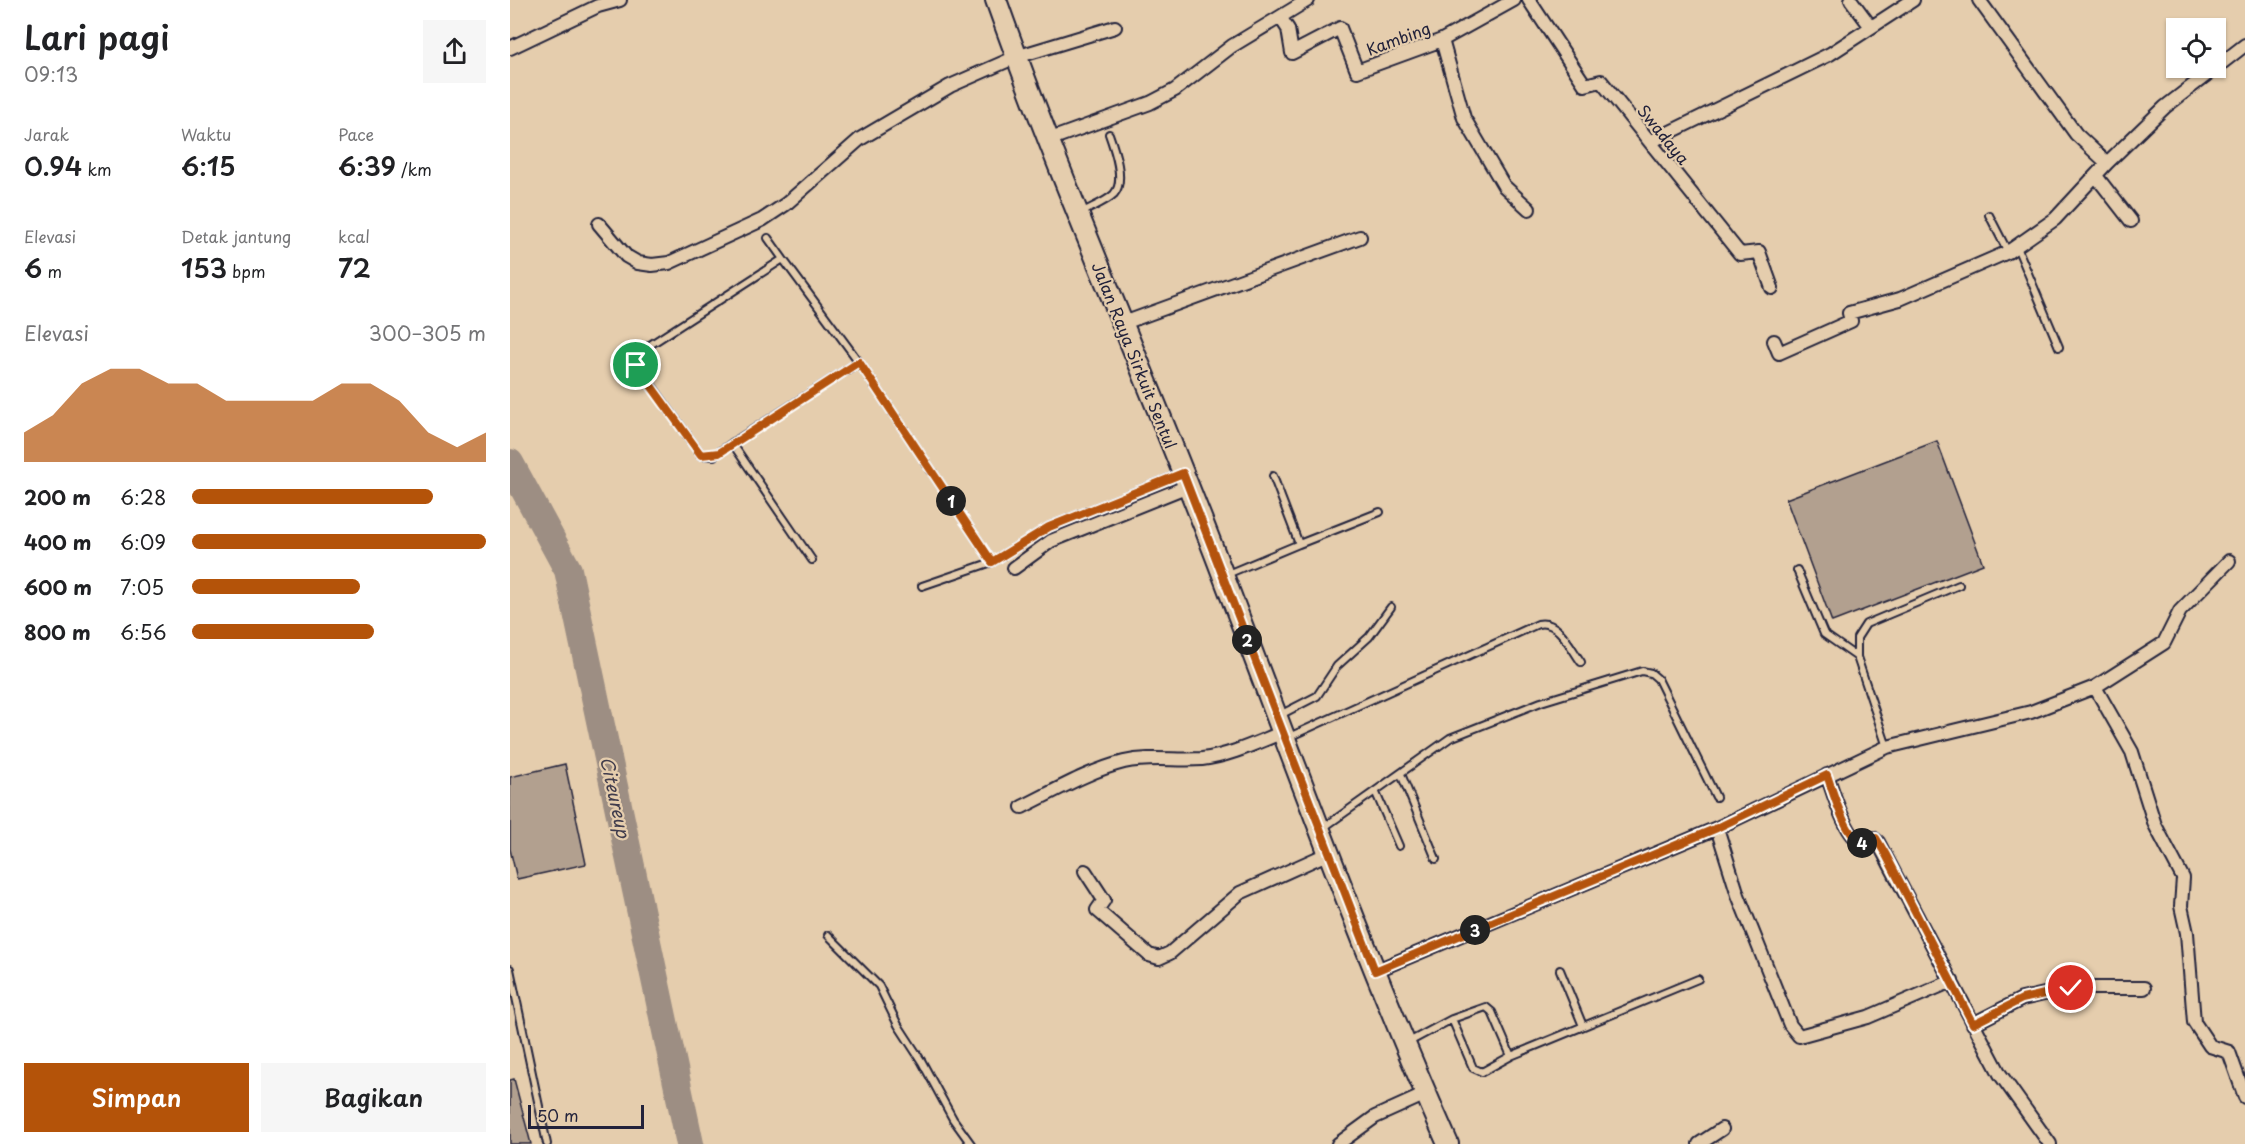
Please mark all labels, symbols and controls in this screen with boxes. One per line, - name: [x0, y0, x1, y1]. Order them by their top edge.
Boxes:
- text: Lari pagi: [24, 11, 170, 61]
- street label: Kambing: [1363, 15, 1433, 61]
- map controls: [2166, 18, 2226, 78]
- button: locate: [2166, 18, 2226, 78]
- button: share: [423, 20, 486, 83]
- text: 09:13: [24, 59, 78, 89]
- street label: Swadaya: [1632, 99, 1696, 169]
- text: Jarak: [24, 122, 69, 146]
- text: Waktu: [181, 122, 231, 146]
- text: Pace: [338, 122, 374, 146]
- text: 0.94: [24, 146, 82, 185]
- text: 6:15: [181, 146, 236, 185]
- text: 6:39: [338, 146, 396, 185]
- text: km: [82, 157, 112, 181]
- text: /km: [396, 157, 432, 181]
- text: Elevasi: [24, 224, 76, 248]
- text: Detak jantung: [181, 224, 291, 248]
- text: kcal: [338, 224, 370, 248]
- text: 6: [24, 248, 42, 287]
- text: 153: [181, 248, 227, 287]
- text: 72: [338, 248, 371, 287]
- street label: Jalan Raya Sirkuit Sentul: [1087, 258, 1183, 452]
- text: m: [42, 259, 62, 283]
- text: bpm: [227, 259, 265, 283]
- text: Elevasi: [24, 318, 89, 348]
- text: 300–305 m: [369, 318, 486, 348]
- pin: [610, 339, 661, 390]
- icon: arrive: [619, 348, 652, 381]
- text: 200 m: [24, 482, 91, 512]
- text: 6:28: [120, 482, 166, 512]
- pin: 1: [936, 486, 966, 516]
- text: 1: [947, 489, 955, 513]
- text: 400 m: [24, 527, 92, 557]
- text: 6:09: [120, 527, 166, 557]
- text: 600 m: [24, 572, 92, 602]
- text: 7:05: [120, 572, 164, 602]
- text: 800 m: [24, 617, 91, 647]
- text: 6:56: [120, 617, 167, 647]
- pin: 2: [1232, 625, 1262, 655]
- text: 2: [1241, 628, 1253, 652]
- water label: Citeureup: [594, 754, 638, 841]
- pin: 4: [1847, 828, 1877, 858]
- text: 4: [1857, 831, 1867, 855]
- pin: 3: [1460, 915, 1490, 945]
- text: 3: [1470, 918, 1480, 942]
- pin: [2045, 962, 2096, 1013]
- icon: check: [2054, 971, 2087, 1004]
- button: Simpan: [24, 1063, 249, 1132]
- button: Bagikan: [261, 1063, 486, 1132]
- scale bar: [528, 1102, 644, 1130]
- text: 50 m: [537, 1103, 578, 1127]

